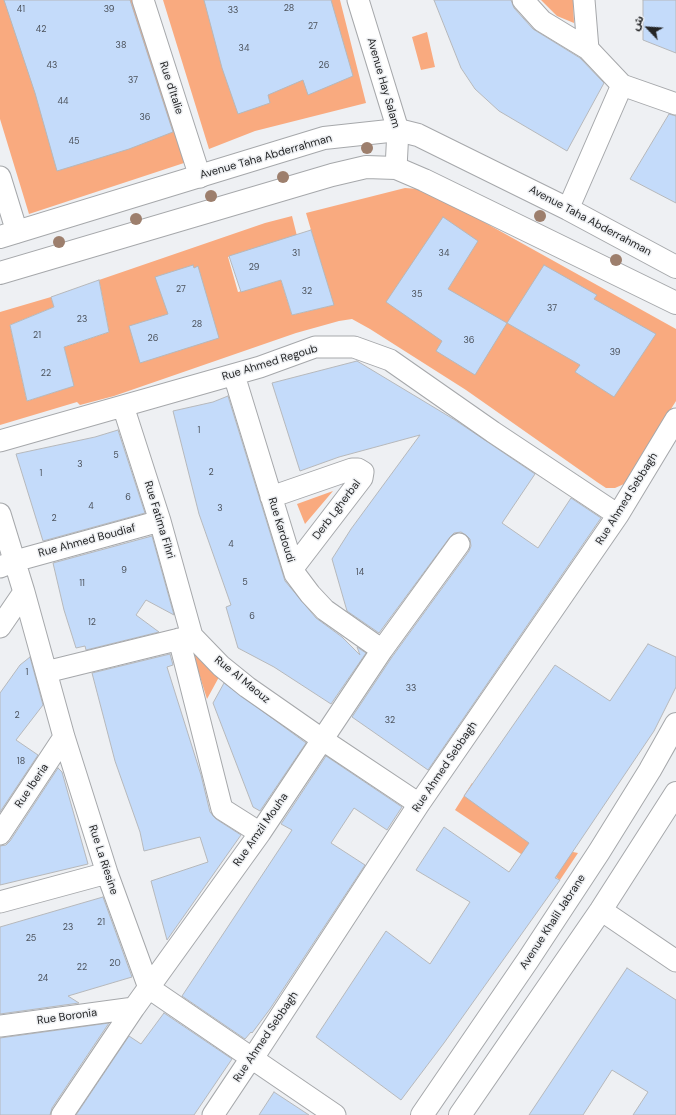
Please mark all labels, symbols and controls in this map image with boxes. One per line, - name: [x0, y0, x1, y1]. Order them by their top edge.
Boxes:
- house number: 28: [284, 4, 294, 14]
- house number: 41: [17, 5, 25, 15]
- house number: 39: [104, 5, 114, 15]
- house number: 33: [228, 6, 238, 16]
- north arrow: [628, 8, 668, 48]
- text: ش: [628, 13, 647, 33]
- house number: 27: [308, 22, 318, 32]
- house number: 42: [36, 25, 46, 35]
- street label: Avenue Hay Salam: [364, 36, 402, 130]
- house number: 38: [116, 41, 126, 51]
- house number: 34: [239, 44, 249, 54]
- street label: Rue d'Italie: [156, 60, 186, 116]
- house number: 43: [47, 61, 57, 71]
- house number: 26: [319, 61, 329, 71]
- house number: 37: [128, 76, 138, 86]
- house number: 44: [58, 97, 68, 107]
- house number: 36: [140, 113, 150, 123]
- street label: Avenue Taha Abderrahman: [198, 132, 334, 182]
- house number: 45: [69, 137, 79, 147]
- street label: Avenue Taha Abderrahman: [527, 183, 653, 259]
- house number: 31: [292, 249, 300, 259]
- house number: 34: [439, 249, 449, 259]
- house number: 29: [249, 263, 259, 273]
- house number: 27: [176, 285, 186, 295]
- house number: 32: [302, 287, 312, 297]
- house number: 35: [412, 290, 422, 300]
- house number: 37: [547, 304, 557, 314]
- house number: 23: [77, 315, 87, 325]
- house number: 28: [192, 320, 202, 330]
- house number: 21: [33, 331, 41, 341]
- house number: 26: [148, 334, 158, 344]
- house number: 36: [464, 336, 474, 346]
- street label: Rue Ahmed Regoub: [220, 342, 320, 384]
- house number: 39: [610, 348, 620, 358]
- house number: 22: [41, 369, 51, 379]
- house number: 1: [198, 426, 200, 436]
- street label: Rue Ahmed Sebbagh: [593, 450, 661, 548]
- house number: 5: [113, 451, 119, 461]
- house number: 3: [77, 460, 83, 470]
- house number: 2: [208, 468, 214, 478]
- house number: 1: [40, 469, 42, 479]
- street label: Derb Lgherbal: [310, 477, 364, 543]
- street label: Rue Fatima Fihri: [141, 480, 177, 560]
- house number: 6: [125, 493, 131, 503]
- street label: Rue Kardoudi: [265, 496, 297, 564]
- house number: 4: [88, 502, 94, 512]
- house number: 3: [217, 504, 223, 514]
- house number: 2: [51, 514, 57, 524]
- street label: Rue Ahmed Boudiaf: [37, 522, 137, 560]
- house number: 4: [228, 540, 234, 550]
- house number: 9: [121, 566, 127, 576]
- house number: 14: [356, 568, 364, 578]
- house number: 5: [242, 578, 248, 588]
- house number: 11: [79, 579, 85, 589]
- house number: 6: [249, 612, 255, 622]
- house number: 12: [88, 618, 96, 628]
- street label: Rue Al Maouz: [212, 654, 272, 706]
- house number: 1: [26, 668, 28, 678]
- house number: 33: [406, 684, 416, 694]
- house number: 2: [14, 711, 20, 721]
- house number: 32: [385, 716, 395, 726]
- street label: Rue Ahmed Sebbagh: [410, 719, 480, 815]
- house number: 18: [17, 757, 25, 767]
- street label: Rue Iberia: [12, 761, 52, 811]
- street label: Rue Amzil Mouha: [231, 791, 291, 869]
- street label: Rue La Riesine: [85, 823, 121, 897]
- street label: Avenue Khalil Jabrane: [517, 872, 589, 972]
- house number: 21: [97, 918, 105, 928]
- house number: 23: [63, 923, 73, 933]
- house number: 25: [26, 934, 36, 944]
- house number: 20: [109, 959, 121, 969]
- house number: 22: [77, 963, 87, 973]
- house number: 24: [38, 974, 48, 984]
- street label: Rue Ahmed Sebbagh: [231, 989, 301, 1085]
- street label: Rue Boronia: [36, 1006, 98, 1028]

